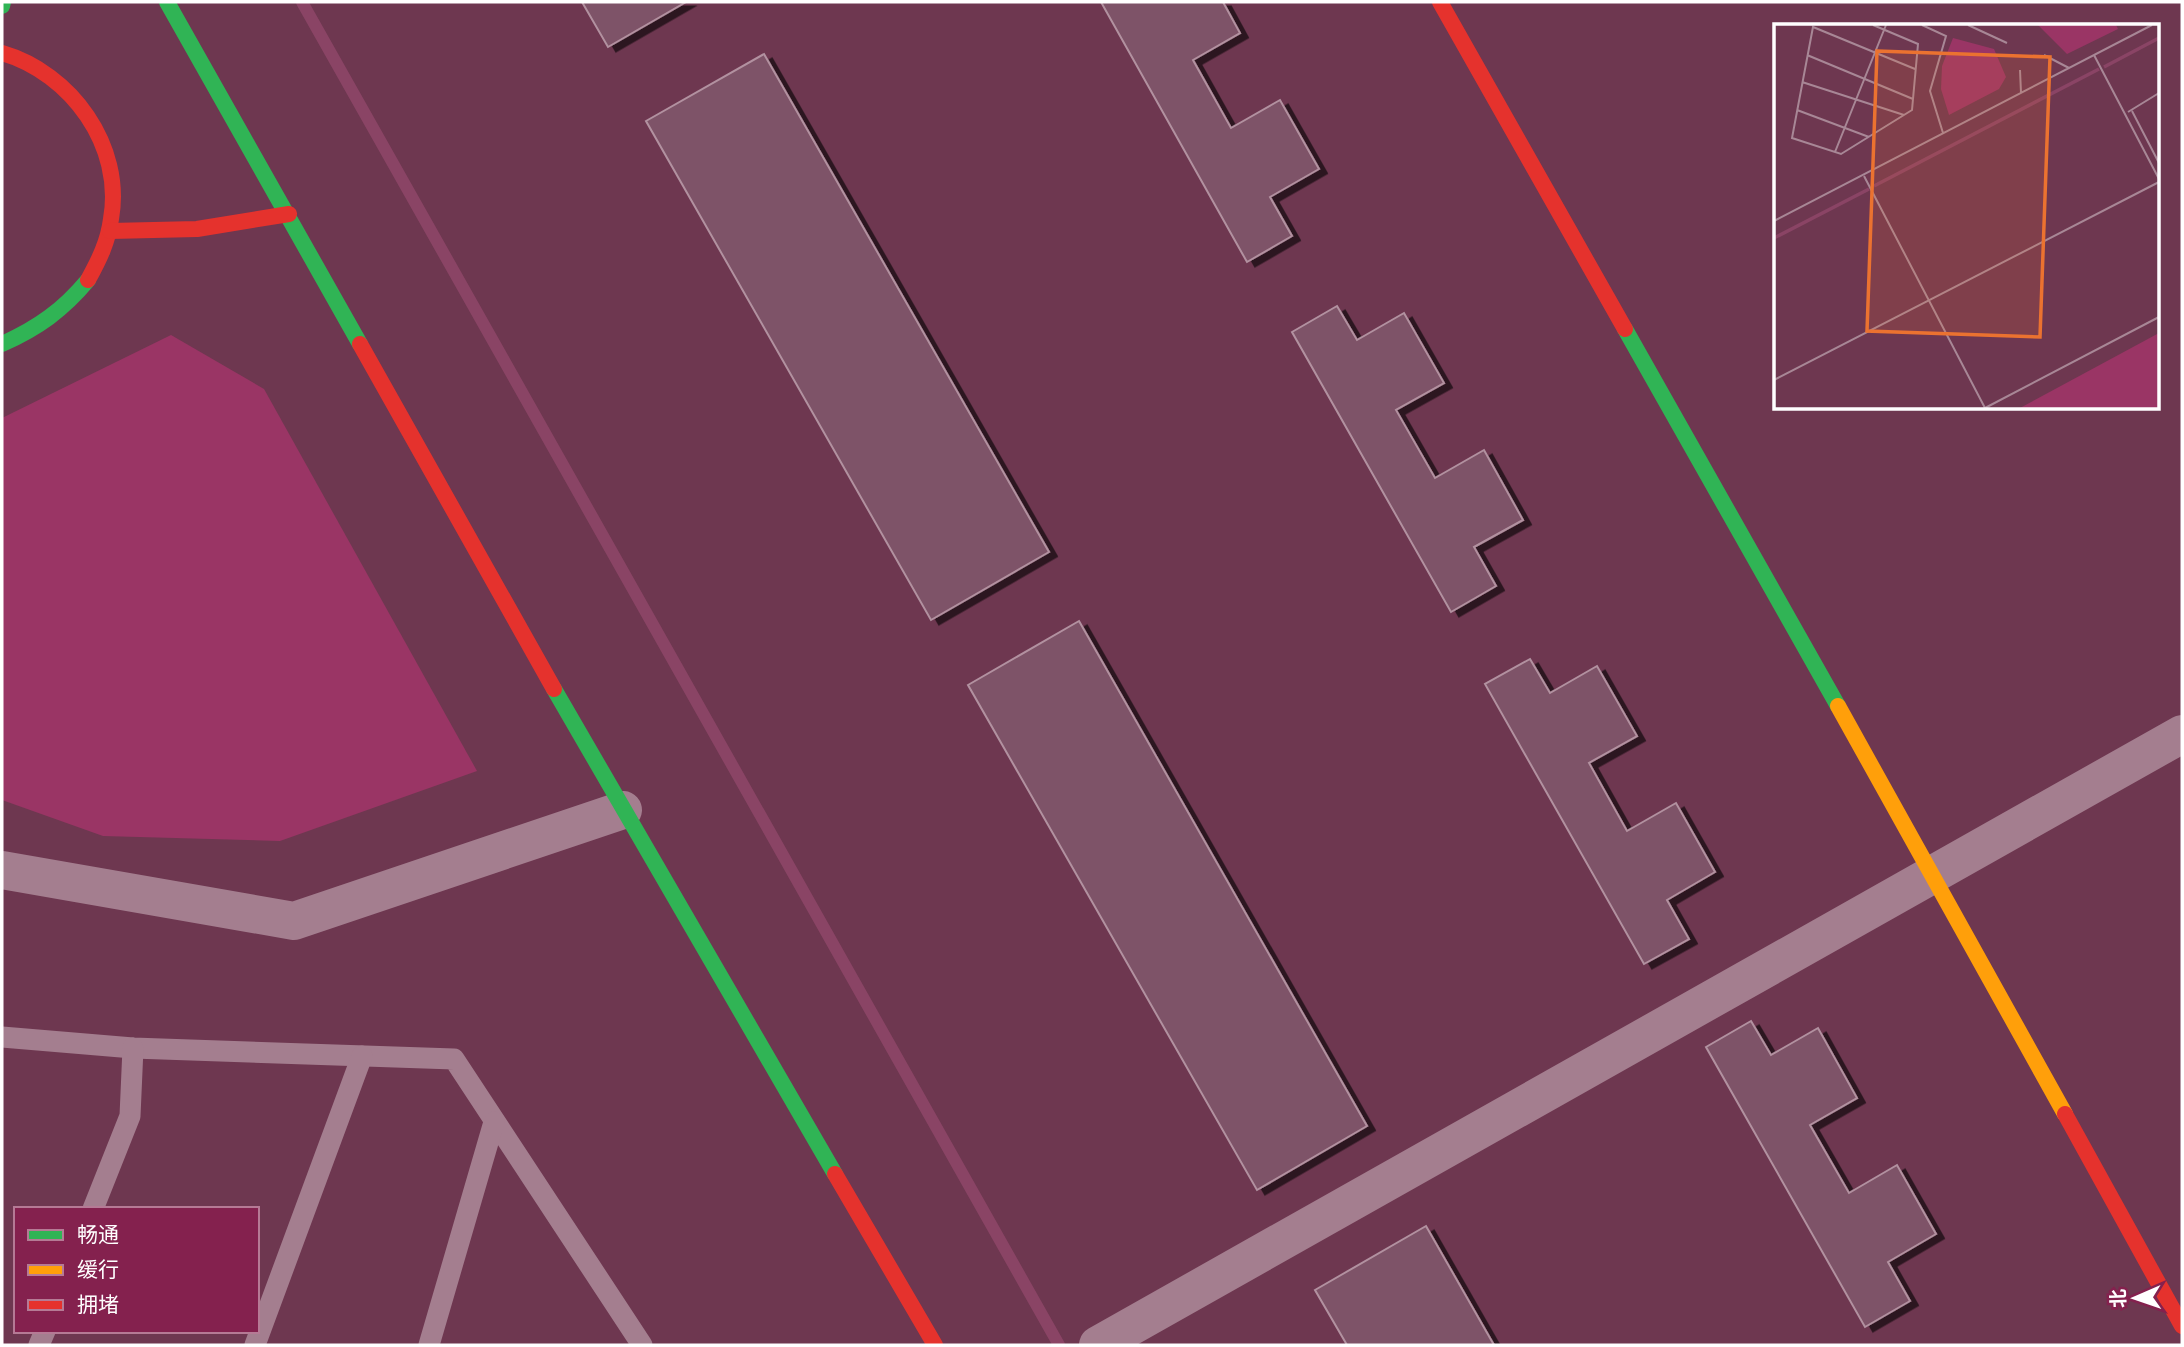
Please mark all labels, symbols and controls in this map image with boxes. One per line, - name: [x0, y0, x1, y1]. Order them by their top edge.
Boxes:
- inset map: [1774, 24, 2160, 410]
- legend: [14, 1207, 259, 1333]
- text: 畅通: [77, 1221, 119, 1246]
- text: 缓行: [77, 1256, 119, 1281]
- north arrow: [2100, 1263, 2170, 1333]
- text: 北: [2106, 1289, 2129, 1309]
- text: 拥堵: [77, 1291, 119, 1316]

